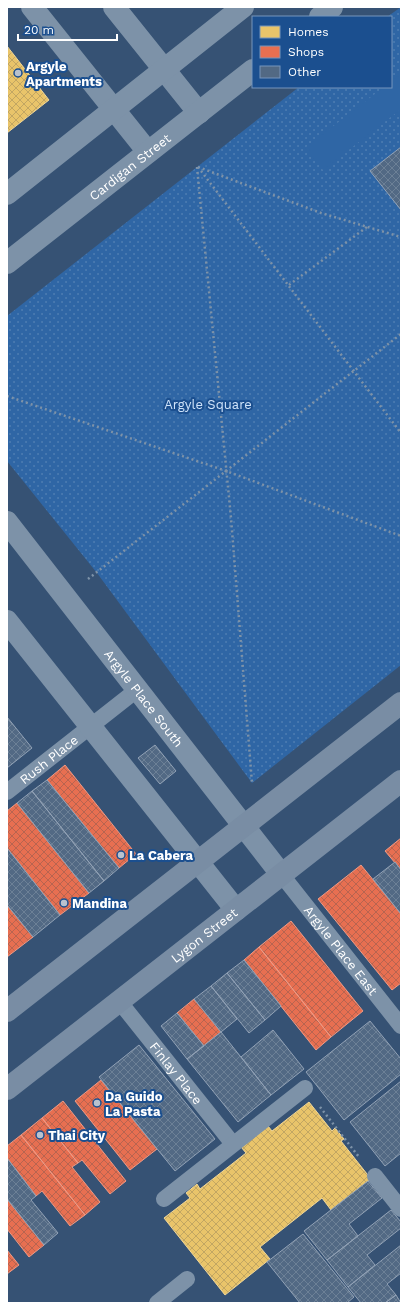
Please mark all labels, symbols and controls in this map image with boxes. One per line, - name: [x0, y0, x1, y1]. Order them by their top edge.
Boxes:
- scale bar: [18, 16, 117, 42]
- legend: [252, 16, 392, 88]
- text: 20 m: [24, 23, 54, 37]
- text: Homes: [288, 25, 329, 39]
- text: Shops: [288, 45, 324, 59]
- place label: Argyle Apartments: [26, 59, 102, 89]
- text: Other: [288, 65, 321, 79]
- marker: Argyle Apartments: [13, 68, 23, 78]
- street label: Cardigan Street: [86, 130, 174, 203]
- park label: Argyle Square: [164, 397, 252, 412]
- street label: Argyle Place South: [101, 646, 187, 750]
- street label: Rush Place: [17, 732, 81, 787]
- place label: La Cabera: [129, 848, 194, 863]
- marker: La Cabera: [116, 850, 126, 860]
- place label: Mandina: [72, 896, 127, 911]
- marker: Mandina: [59, 898, 69, 908]
- street label: Argyle Place East: [301, 902, 381, 998]
- street label: Lygon Street: [168, 904, 240, 965]
- street label: Finlay Place: [147, 1039, 206, 1107]
- place label: Da Guido La Pasta: [105, 1089, 163, 1119]
- marker: Da Guido La Pasta: [92, 1098, 102, 1108]
- place label: Thai City: [48, 1128, 106, 1143]
- marker: Thai City: [35, 1130, 45, 1140]

